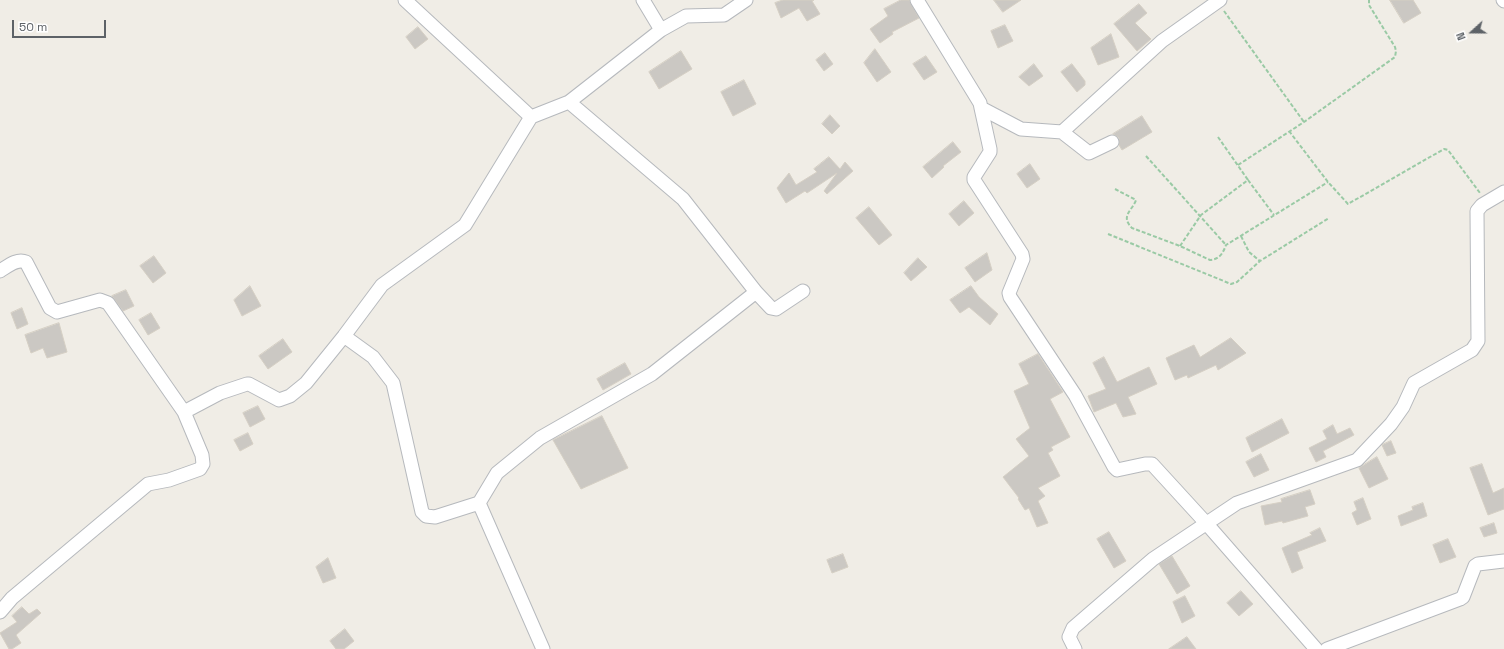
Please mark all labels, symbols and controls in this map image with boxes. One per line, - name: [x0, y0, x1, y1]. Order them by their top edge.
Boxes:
- scale bar: [14, 12, 108, 38]
- north arrow: [1452, 12, 1492, 52]
- text: 50 m: [19, 19, 47, 35]
- text: N: [1453, 30, 1469, 42]

